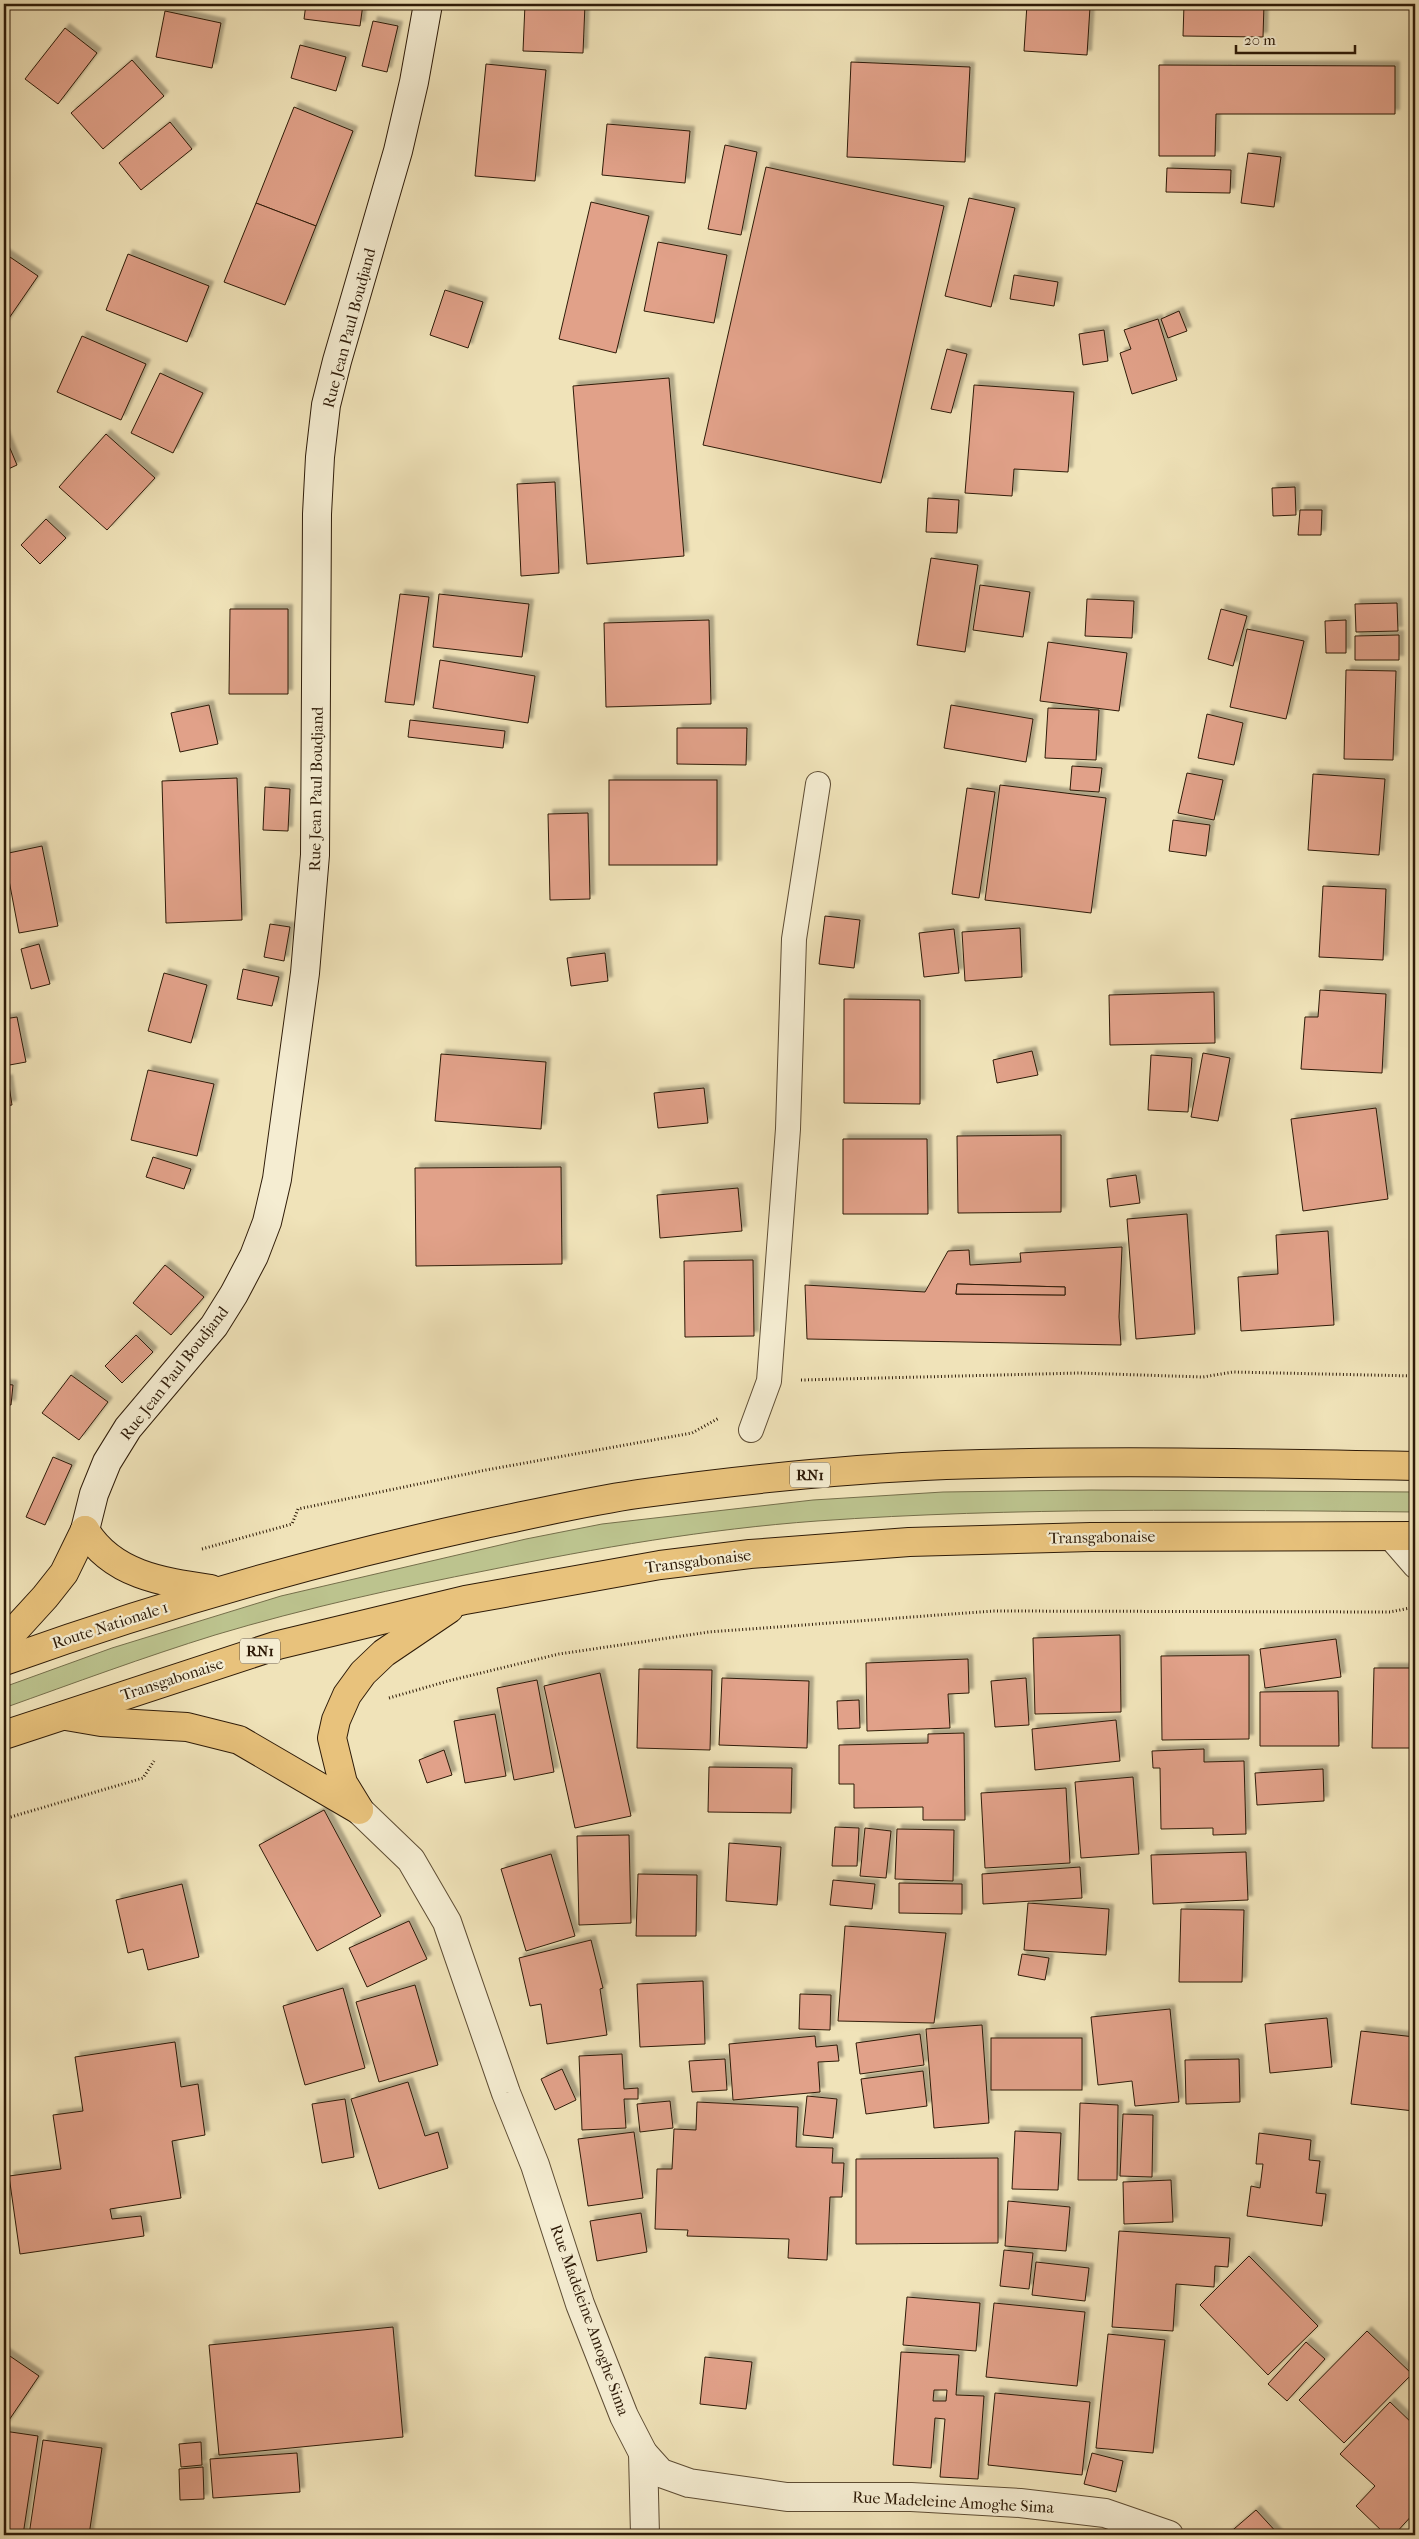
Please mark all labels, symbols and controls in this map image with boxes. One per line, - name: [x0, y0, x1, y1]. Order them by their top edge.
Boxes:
- scale bar: [1236, 22, 1355, 54]
- text: 20 m: [1244, 31, 1276, 49]
- street label: Rue Jean Paul Boudjand: [319, 246, 380, 410]
- street label: Rue Jean Paul Boudjand: [305, 706, 327, 871]
- street label: Rue Jean Paul Boudjand: [116, 1302, 232, 1444]
- road number: RN1: [790, 1462, 830, 1488]
- street label: Transgabonaise: [1049, 1527, 1156, 1547]
- street label: Transgabonaise: [644, 1545, 752, 1577]
- street label: Route Nationale 1: [50, 1597, 170, 1653]
- road number: RN1: [240, 1638, 280, 1664]
- street label: Transgabonaise: [118, 1653, 226, 1705]
- street label: Rue Madeleine Amoghe Sima: [547, 2222, 634, 2419]
- street label: Rue Madeleine Amoghe Sima: [852, 2487, 1055, 2517]

